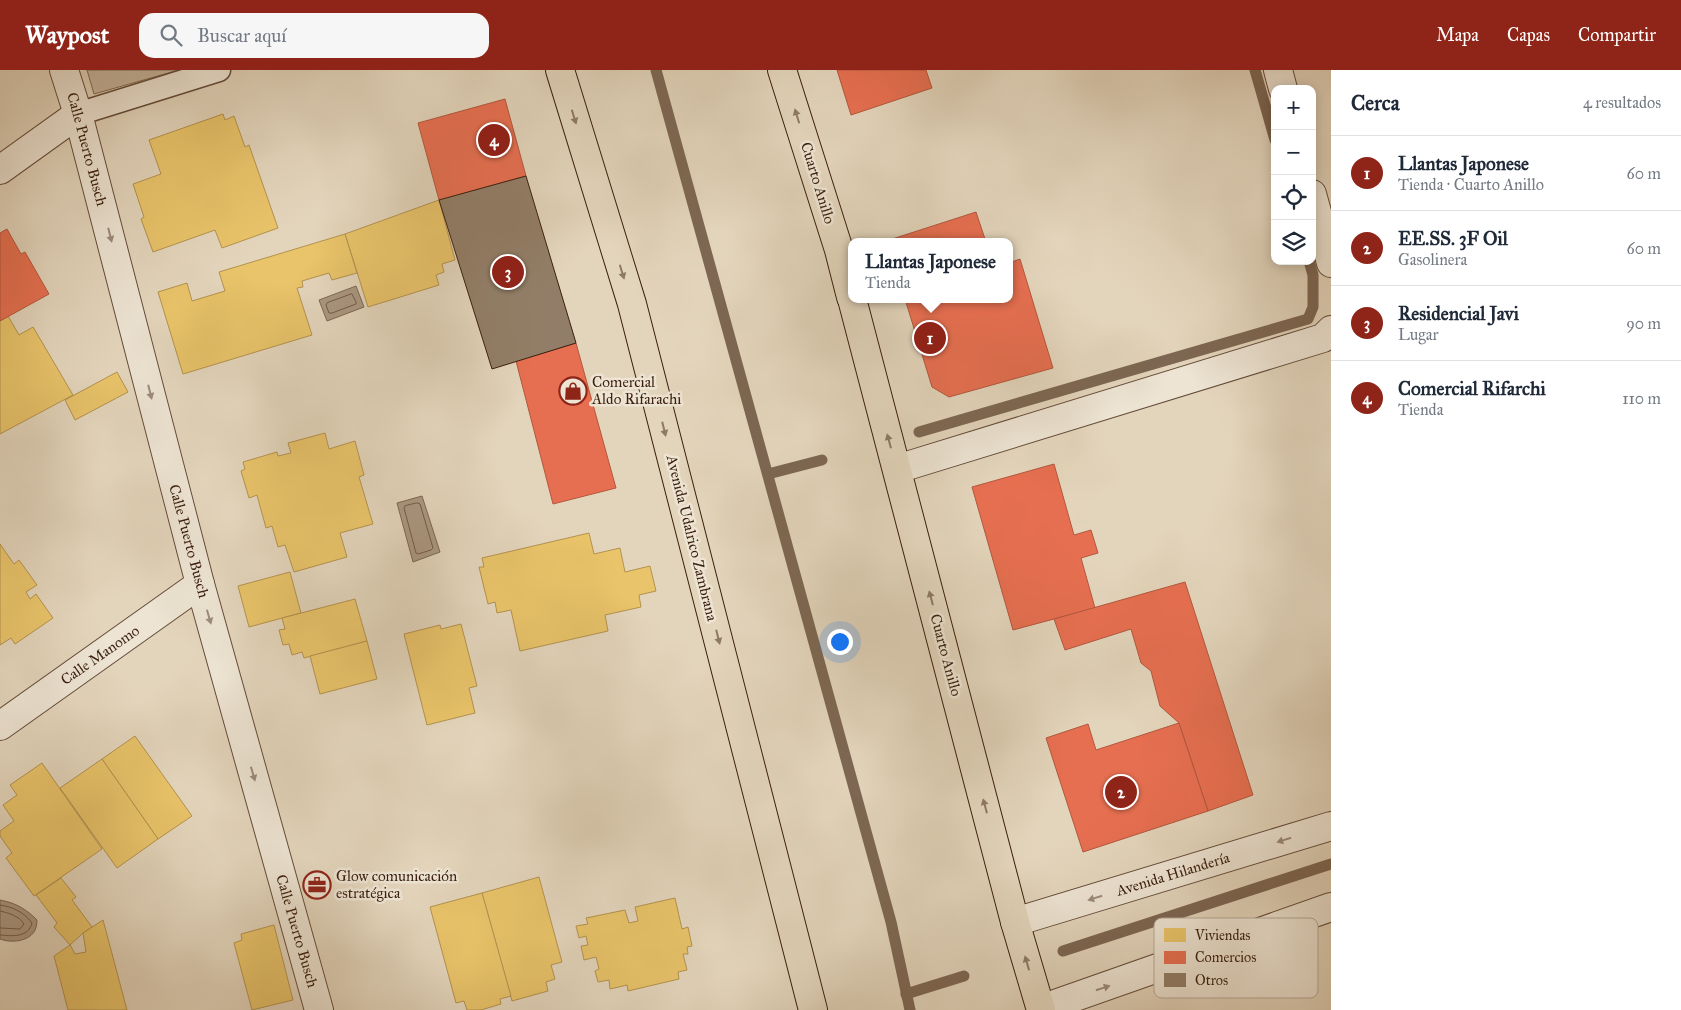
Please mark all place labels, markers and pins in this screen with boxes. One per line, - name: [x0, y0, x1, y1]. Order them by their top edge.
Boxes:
- pin: 4: [478, 121, 510, 159]
- pin: 3: [492, 253, 524, 291]
- pin: 1: [914, 319, 946, 357]
- place label: Comercial Aldo Rifarachi: [591, 373, 681, 408]
- shop icon: Comercial Aldo Rifarachi: [558, 376, 588, 406]
- pin: 2: [1105, 773, 1137, 811]
- place label: Glow comunicación estratégica: [336, 867, 457, 902]
- office icon: Glow comunicación estratégica: [302, 870, 332, 900]

